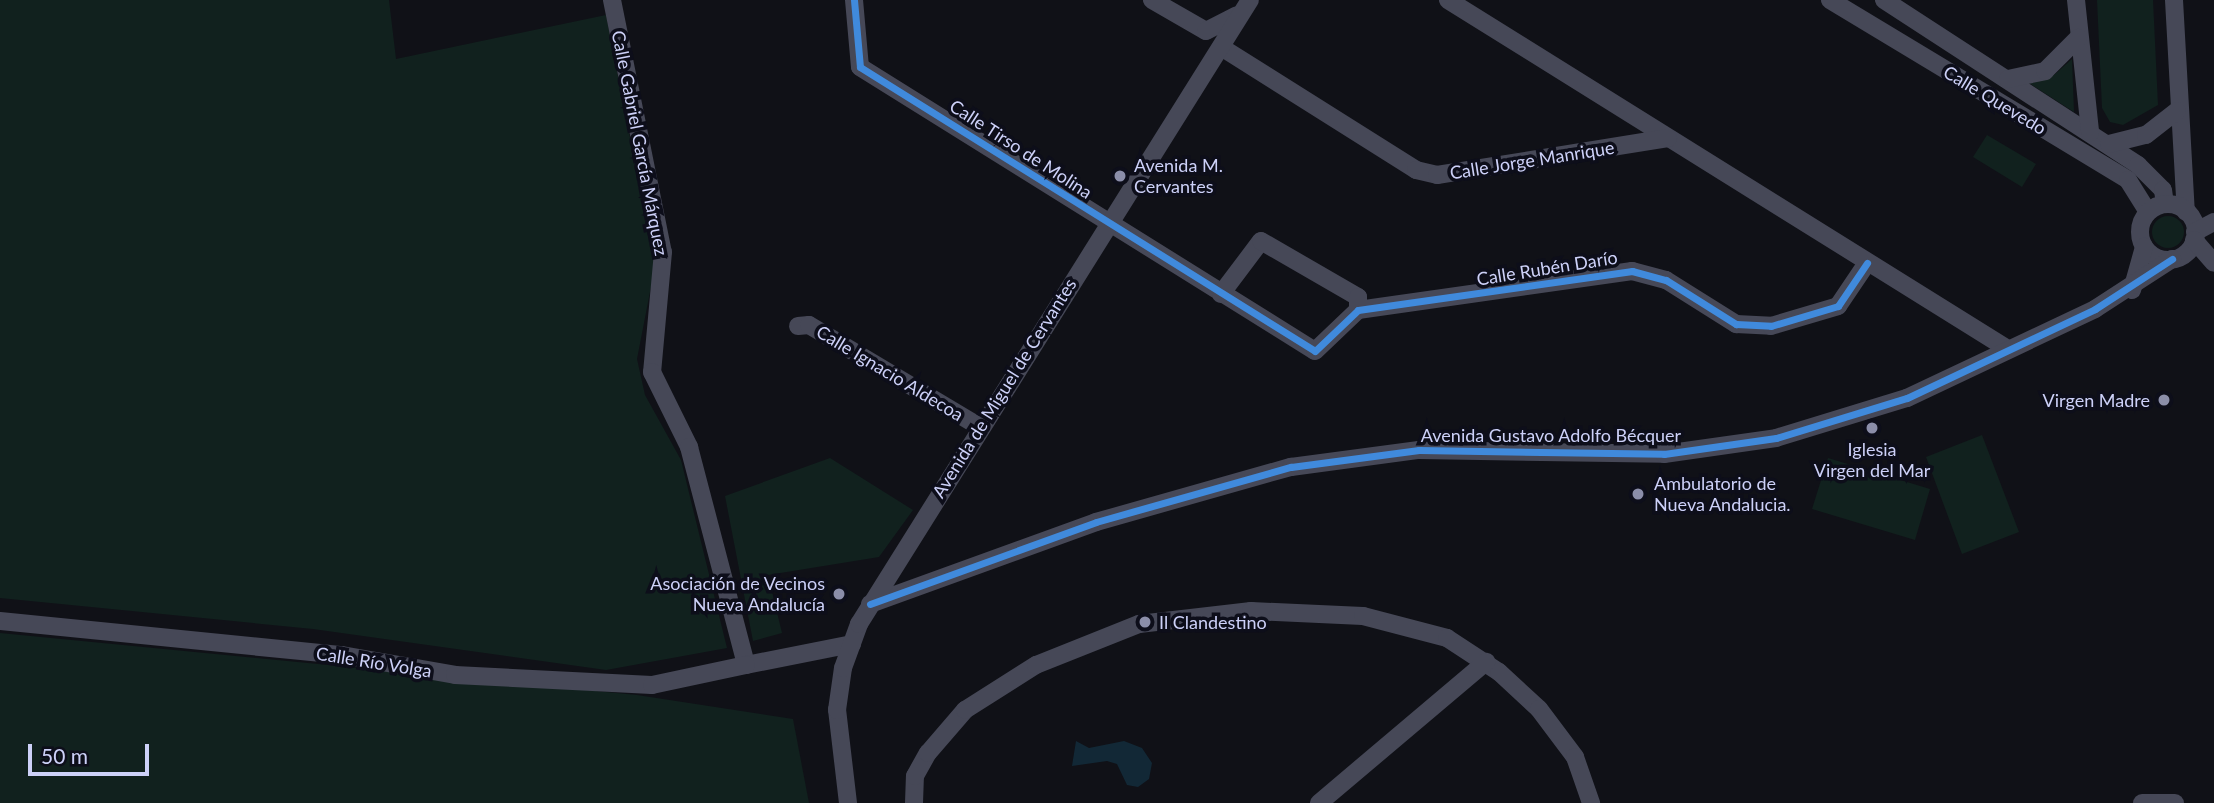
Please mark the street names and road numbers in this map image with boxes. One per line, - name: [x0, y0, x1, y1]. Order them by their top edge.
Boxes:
- street label: Calle Gabriel García Márquez: [608, 29, 672, 257]
- street label: Calle Quevedo: [1940, 61, 2050, 139]
- street label: Calle Tirso de Molina: [946, 95, 1096, 203]
- street label: Calle Jorge Manrique: [1448, 136, 1616, 184]
- street label: Calle Rubén Darío: [1475, 246, 1619, 290]
- street label: Avenida de Miguel de Cervantes: [927, 274, 1081, 502]
- street label: Calle Ignacio Aldecoa: [812, 320, 968, 426]
- street label: Avenida Gustavo Adolfo Bécquer: [1421, 424, 1681, 446]
- street label: Calle Río Volga: [314, 642, 434, 682]

